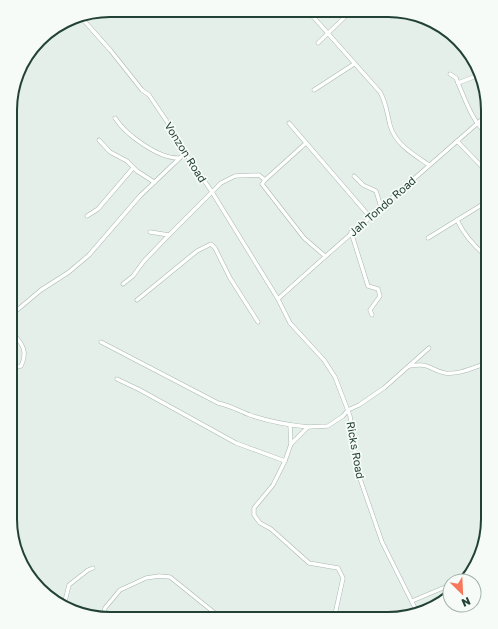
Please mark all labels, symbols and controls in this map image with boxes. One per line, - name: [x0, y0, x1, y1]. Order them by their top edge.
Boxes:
- street label: Vonzon Road: [162, 119, 210, 185]
- street label: Jah Tondo Road: [346, 174, 418, 238]
- street label: Ricks Road: [345, 420, 367, 480]
- north arrow: [442, 573, 482, 613]
- text: N: [460, 595, 473, 610]

